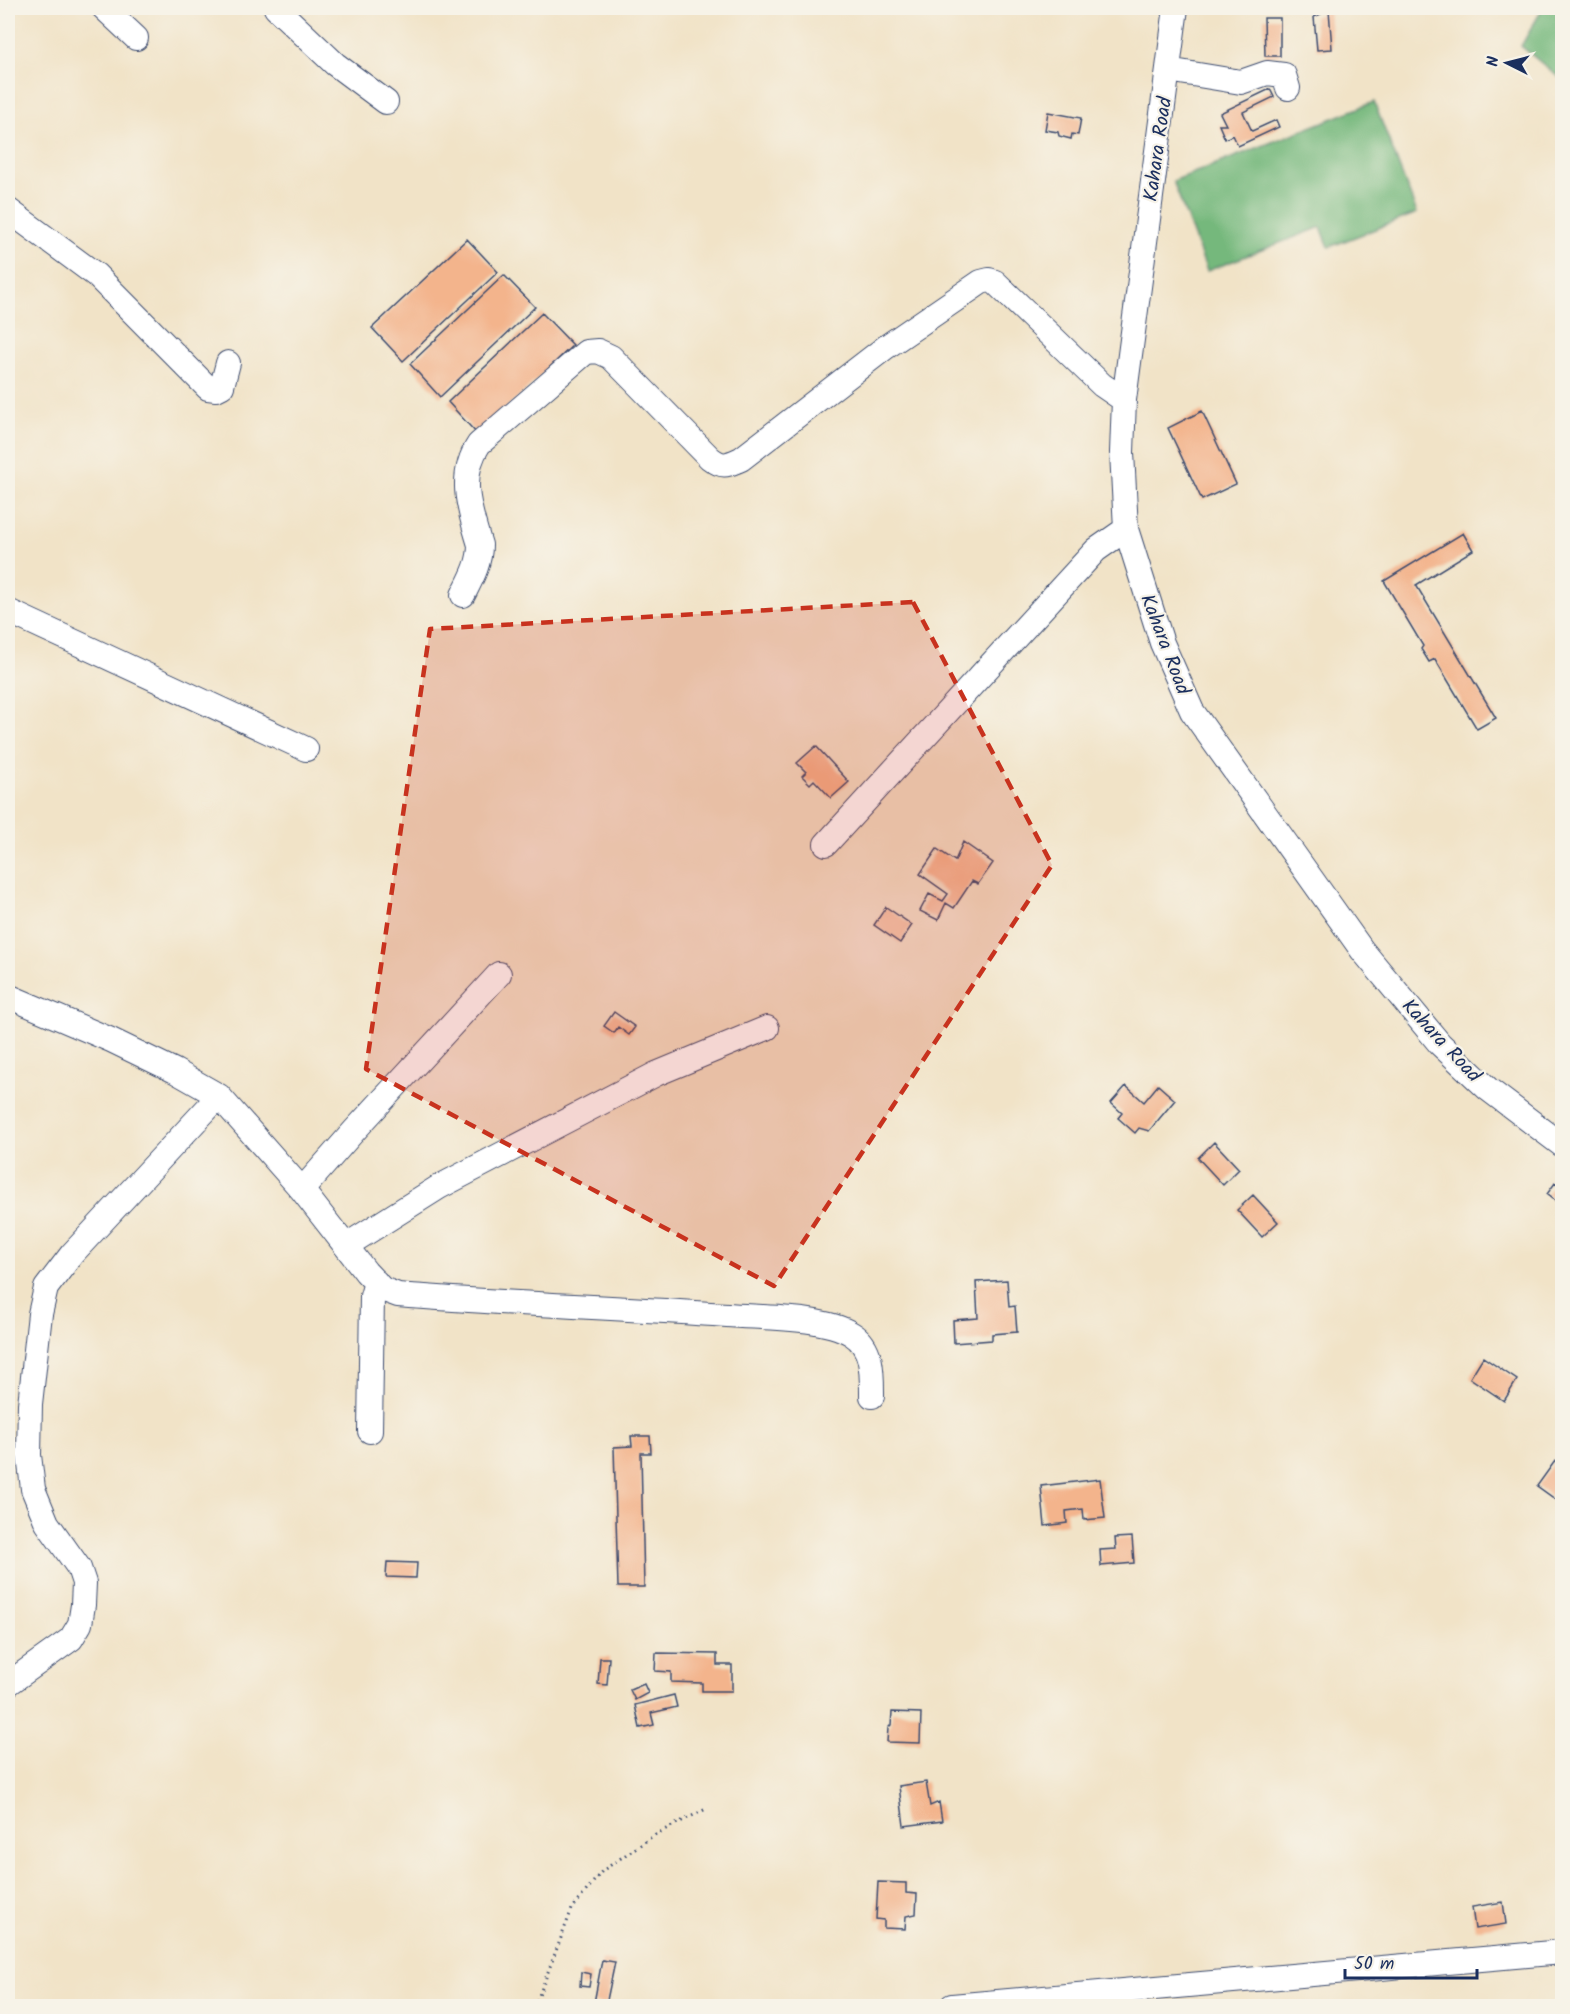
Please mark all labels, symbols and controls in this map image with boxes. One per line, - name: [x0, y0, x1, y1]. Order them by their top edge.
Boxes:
- north arrow: [1477, 33, 1537, 93]
- text: N: [1481, 55, 1507, 68]
- street label: Kahara Road: [1136, 94, 1182, 204]
- street label: Kahara Road: [1130, 590, 1198, 701]
- street label: Kahara Road: [1393, 992, 1489, 1092]
- scale bar: [1345, 1942, 1477, 1980]
- text: 50 m: [1354, 1950, 1394, 1979]

